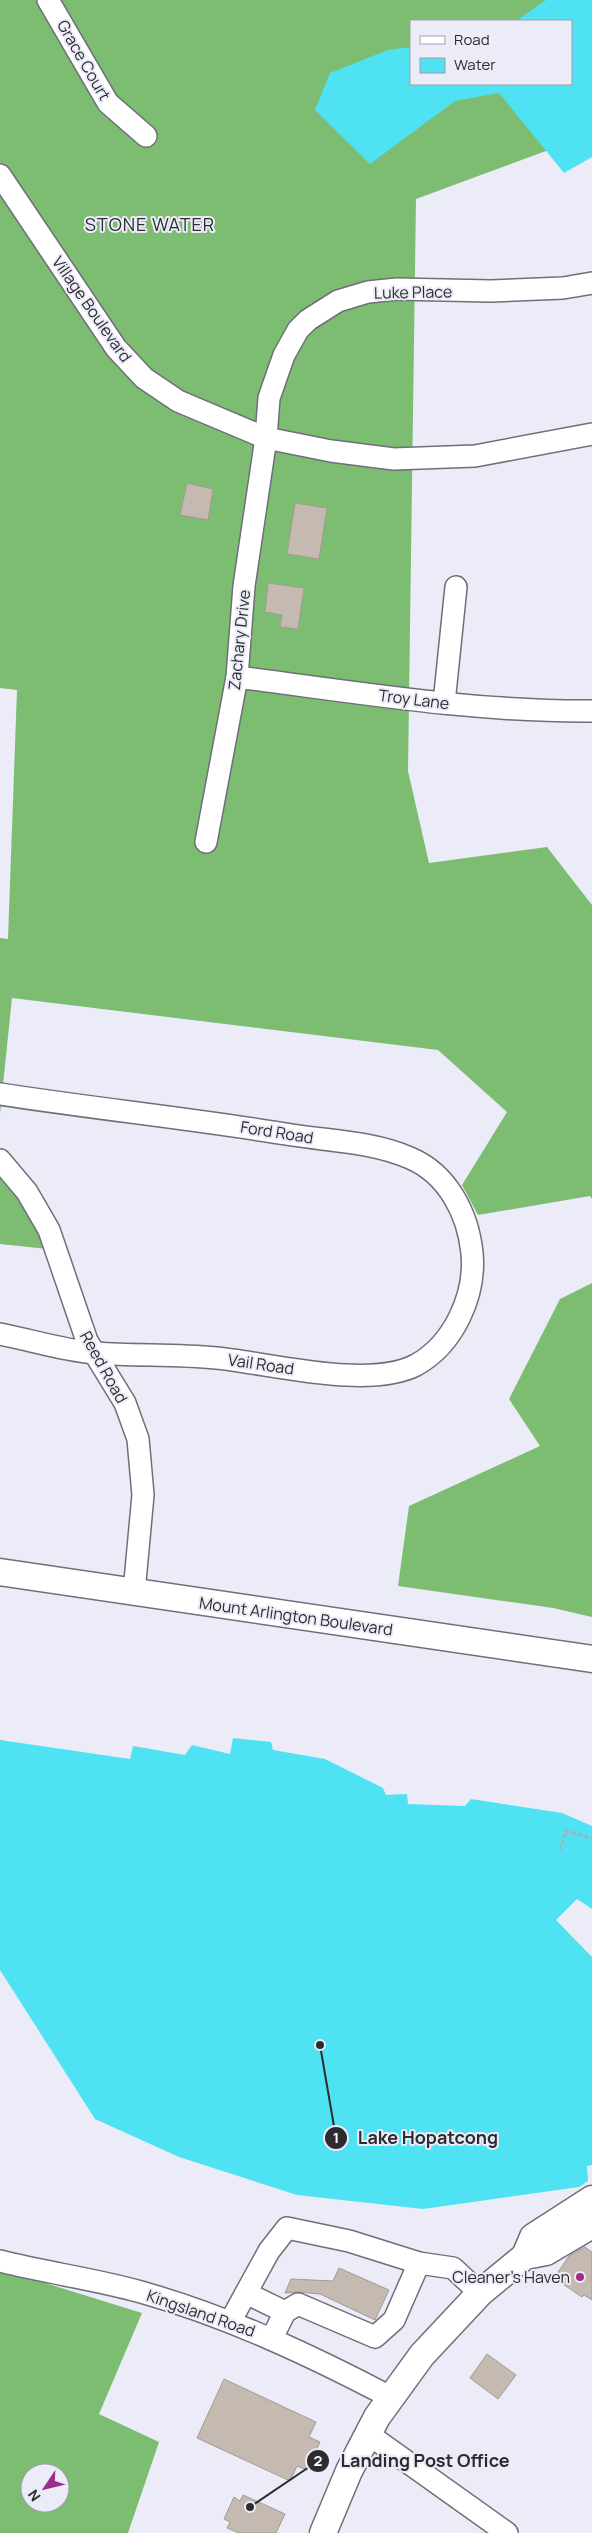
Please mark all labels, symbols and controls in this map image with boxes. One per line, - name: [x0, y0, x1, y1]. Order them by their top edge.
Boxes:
- street label: Grace Court: [52, 16, 116, 104]
- legend: [410, 20, 572, 85]
- text: Road: [454, 29, 490, 50]
- text: Water: [454, 54, 496, 75]
- district label: STONE WATER: [85, 212, 215, 236]
- street label: Village Boulevard: [47, 252, 137, 366]
- street label: Luke Place: [374, 280, 452, 304]
- street label: Zachary Drive: [223, 589, 255, 691]
- street label: Troy Lane: [377, 684, 451, 714]
- street label: Ford Road: [239, 1115, 315, 1149]
- street label: Reed Road: [75, 1327, 133, 1407]
- street label: Vail Road: [227, 1348, 295, 1380]
- street label: Mount Arlington Boulevard: [198, 1592, 394, 1640]
- callout: Lake Hopatcong: [323, 2121, 508, 2154]
- text: Lake Hopatcong: [358, 2125, 498, 2149]
- text: 1: [333, 2127, 339, 2148]
- place label: Cleaner's Haven: [452, 2266, 570, 2288]
- marker: Cleaner's Haven: [574, 2271, 586, 2283]
- street label: Kingsland Road: [144, 2284, 258, 2342]
- callout: Landing Post Office: [306, 2444, 520, 2477]
- text: Landing Post Office: [340, 2448, 510, 2472]
- text: 2: [314, 2450, 323, 2471]
- north arrow: [20, 2463, 70, 2513]
- text: N: [23, 2486, 45, 2505]

